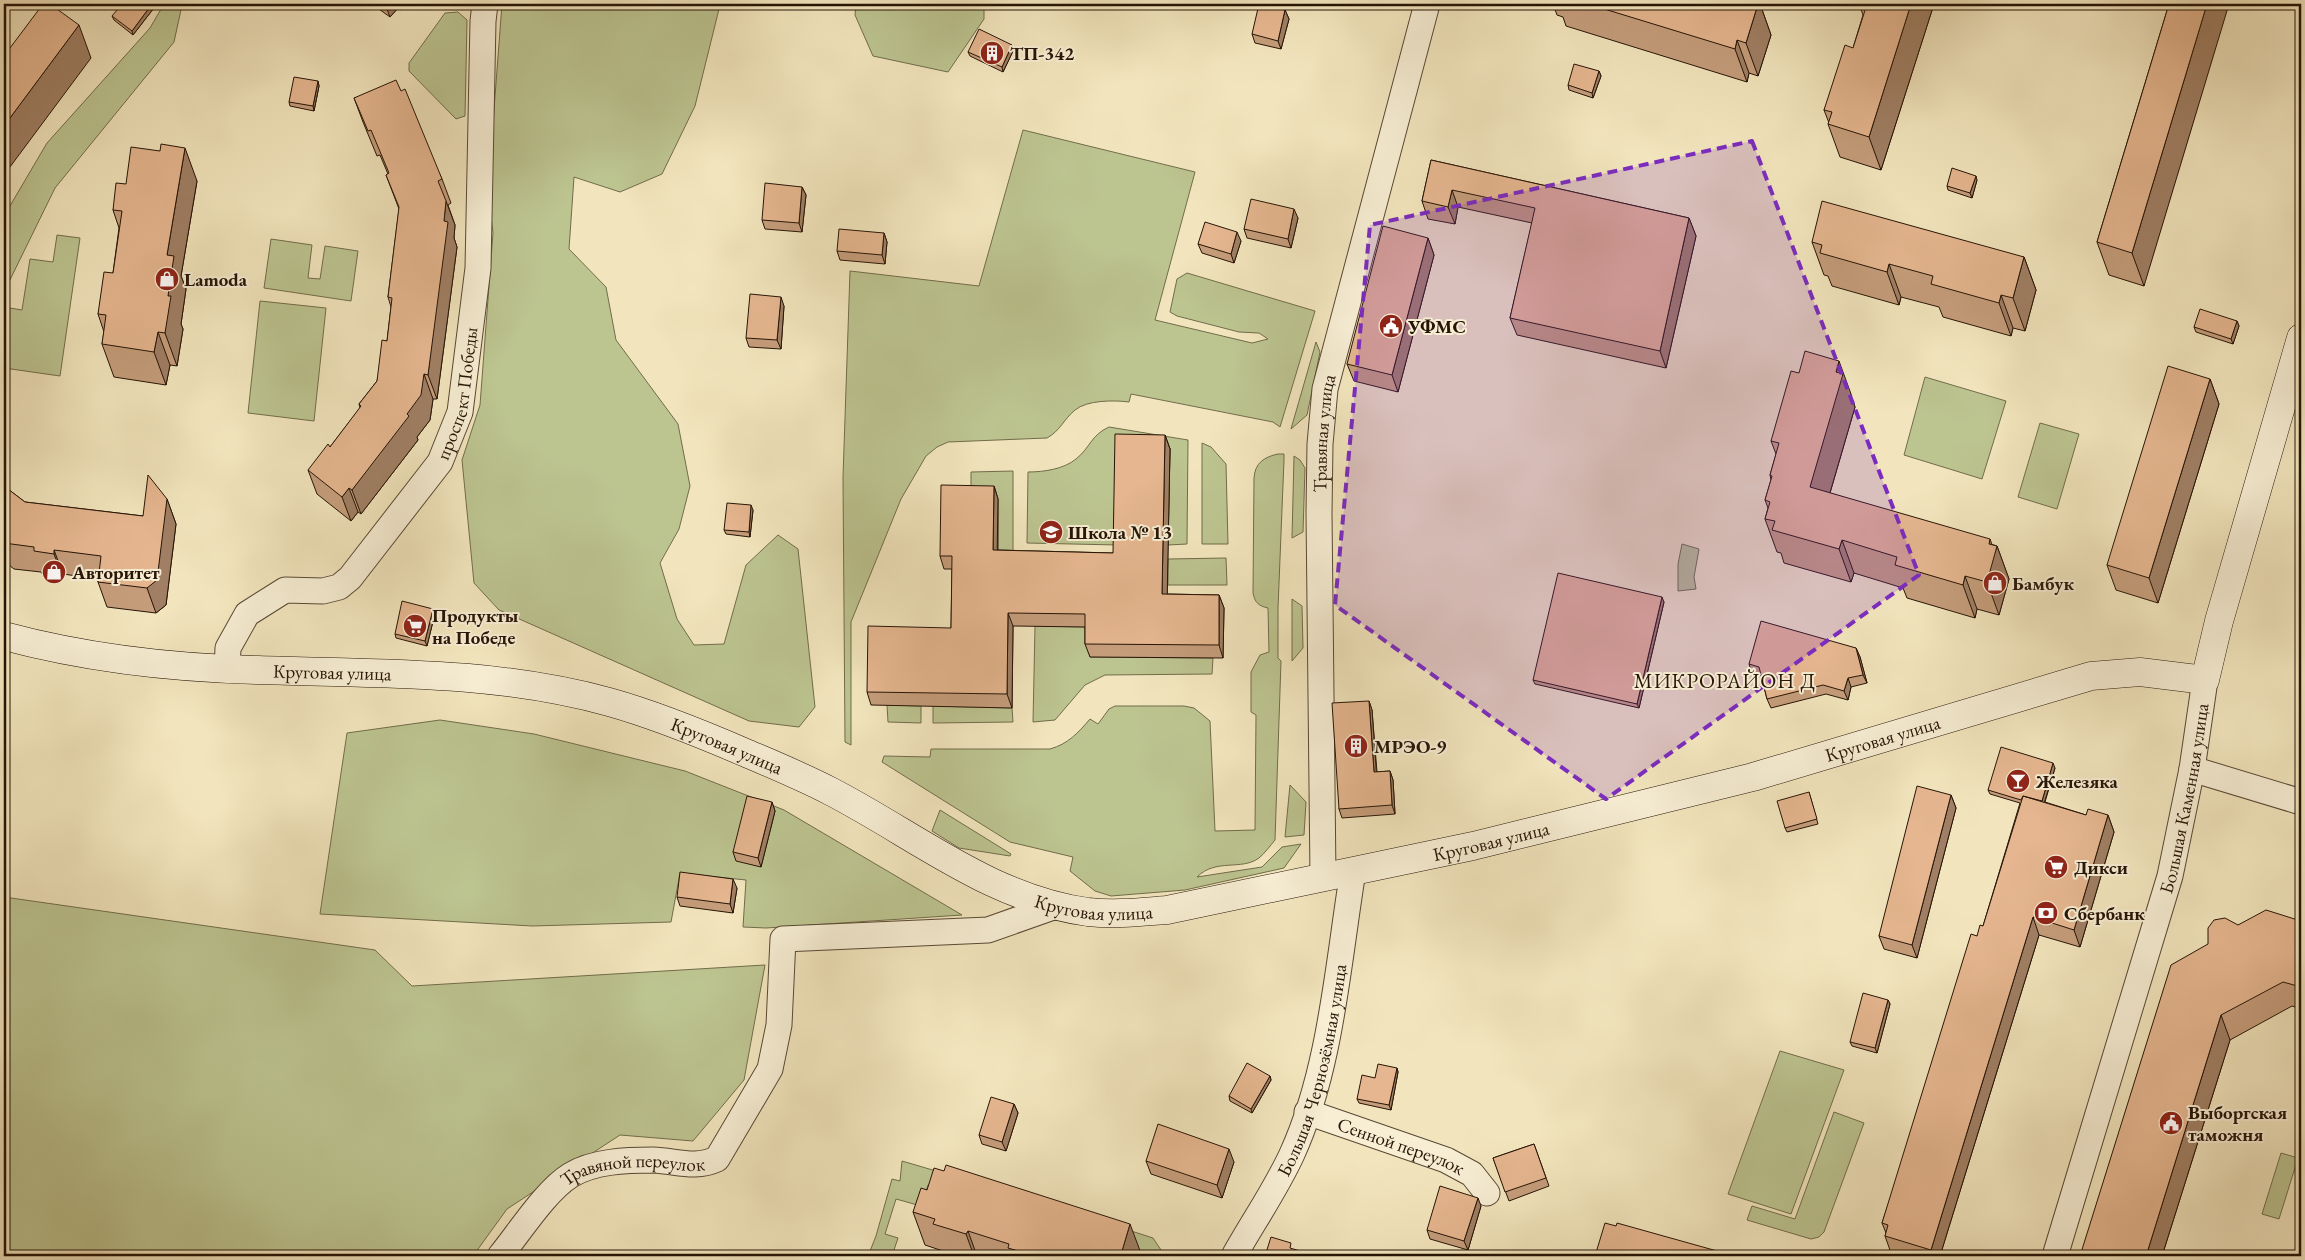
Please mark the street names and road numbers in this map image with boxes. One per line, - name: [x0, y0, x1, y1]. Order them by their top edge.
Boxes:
- street label: проспект Победы: [430, 325, 484, 463]
- street label: Травяная улица: [1307, 371, 1342, 493]
- street label: Круговая улица: [273, 658, 392, 686]
- street label: Большая Каменная улица: [2153, 701, 2215, 897]
- street label: Круговая улица: [1822, 710, 1944, 768]
- street label: Круговая улица: [667, 712, 787, 780]
- street label: Круговая улица: [1431, 816, 1552, 867]
- street label: Круговая улица: [1032, 888, 1154, 926]
- street label: Большая Чернозёмная улица: [1271, 962, 1352, 1181]
- street label: Сенной переулок: [1334, 1111, 1469, 1181]
- street label: Травяной переулок: [555, 1148, 706, 1192]

